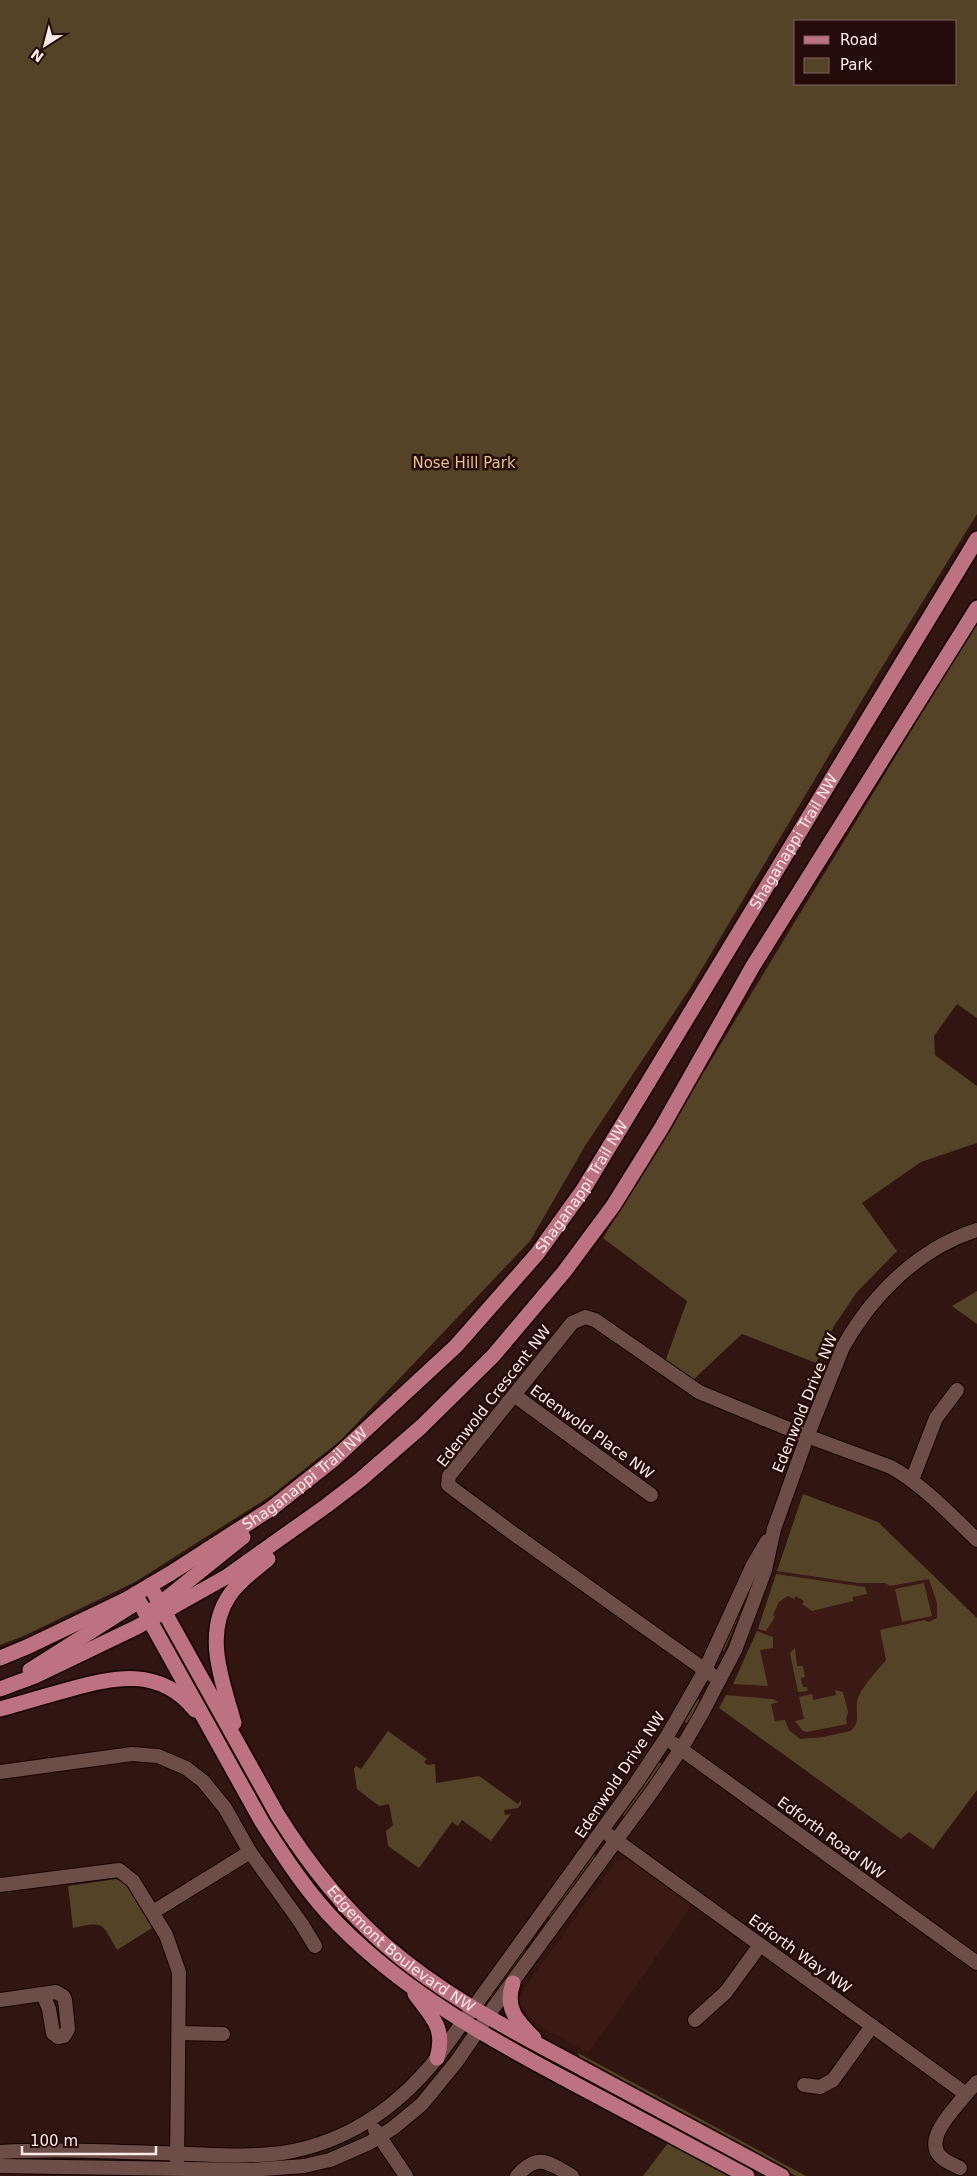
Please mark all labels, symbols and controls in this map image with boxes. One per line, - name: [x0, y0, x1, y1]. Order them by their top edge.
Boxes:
- north arrow: [20, 20, 70, 70]
- legend: [794, 20, 957, 85]
- text: Road: [840, 31, 878, 49]
- text: N: [28, 46, 47, 65]
- text: Park: [840, 56, 873, 74]
- park label: Nose Hill Park: [412, 454, 516, 472]
- street label: Shaganappi Trail NW: [746, 771, 842, 913]
- street label: Shaganappi Trail NW: [532, 1117, 632, 1257]
- street label: Edenwold Crescent NW: [433, 1322, 555, 1470]
- street label: Edenwold Drive NW: [769, 1331, 841, 1475]
- street label: Edenwold Place NW: [527, 1381, 657, 1483]
- street label: Shaganappi Trail NW: [239, 1424, 371, 1534]
- street label: Edenwold Drive NW: [571, 1708, 669, 1842]
- street label: Edforth Road NW: [774, 1793, 888, 1883]
- street label: Edgemont Boulevard NW: [323, 1882, 478, 2016]
- street label: Edforth Way NW: [745, 1911, 855, 1997]
- scale bar: [22, 2124, 156, 2156]
- text: 100 m: [30, 2132, 78, 2150]

